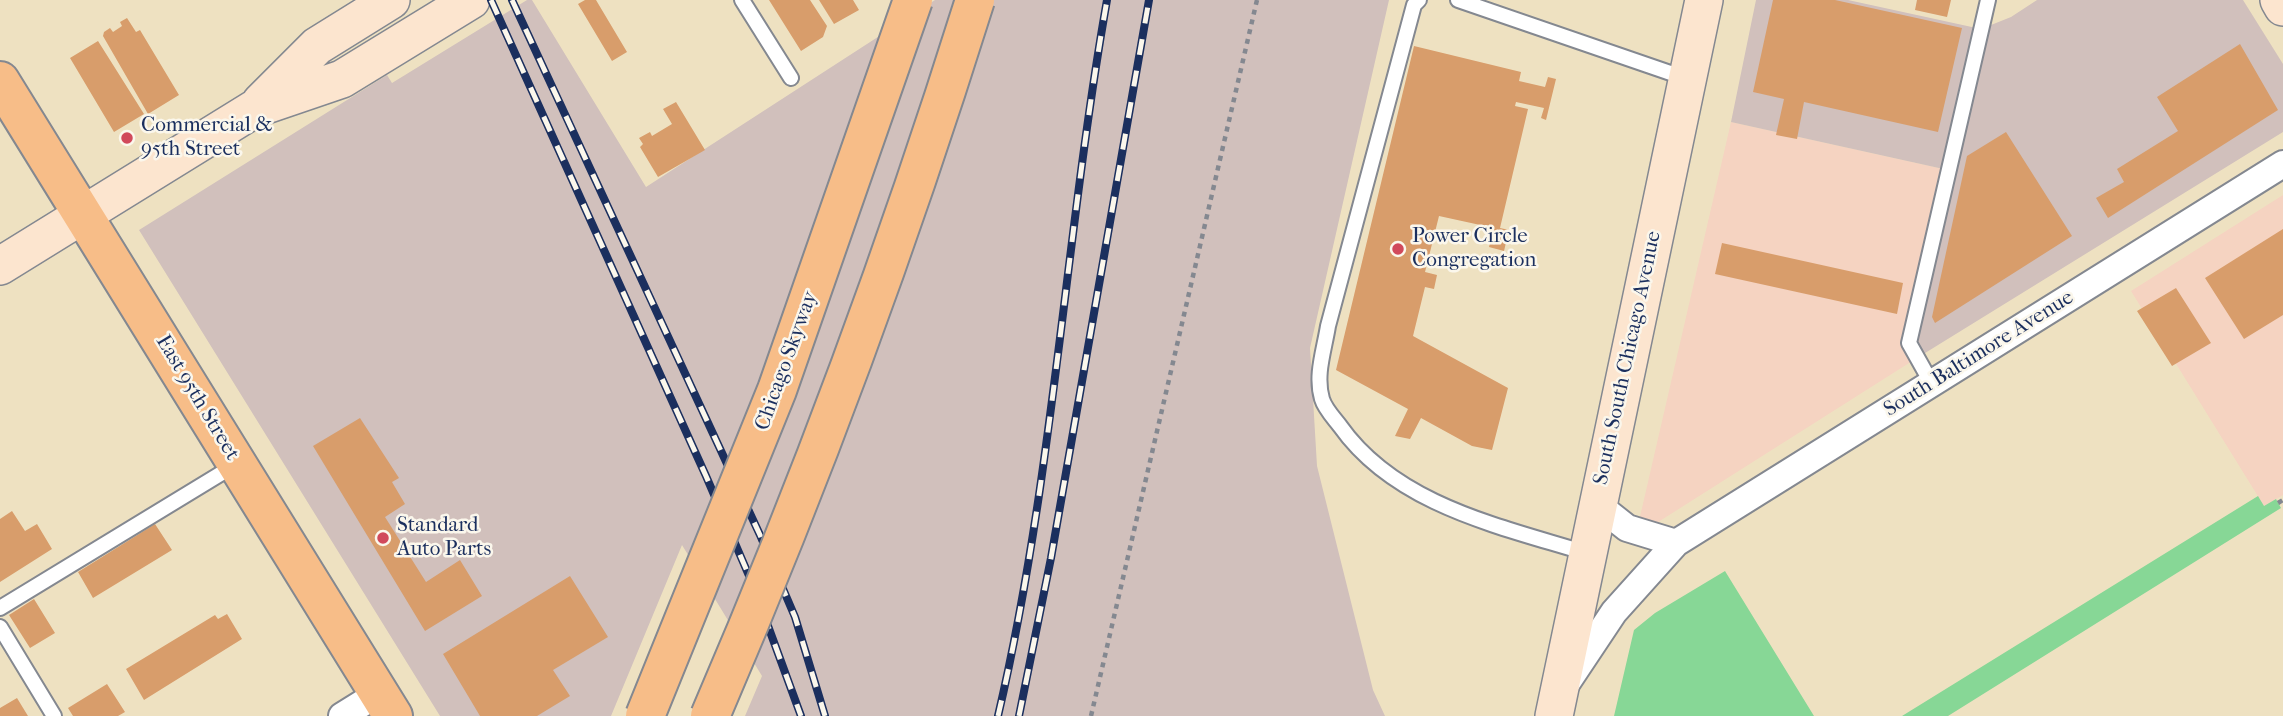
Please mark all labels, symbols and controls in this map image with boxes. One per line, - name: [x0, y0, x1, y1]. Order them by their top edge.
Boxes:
- place label: Commercial & 95th Street: [141, 113, 273, 163]
- marker: Commercial & 95th Street: [119, 130, 135, 146]
- place label: Power Circle Congregation: [1412, 224, 1537, 274]
- street label: South South Chicago Avenue: [1589, 229, 1667, 487]
- marker: Power Circle Congregation: [1390, 241, 1406, 257]
- street label: South Baltimore Avenue: [1879, 285, 2079, 423]
- street label: Chicago Skyway: [750, 288, 824, 434]
- street label: East 95th Street: [150, 331, 244, 465]
- place label: Standard Auto Parts: [397, 513, 491, 563]
- marker: Standard Auto Parts: [375, 530, 391, 546]

